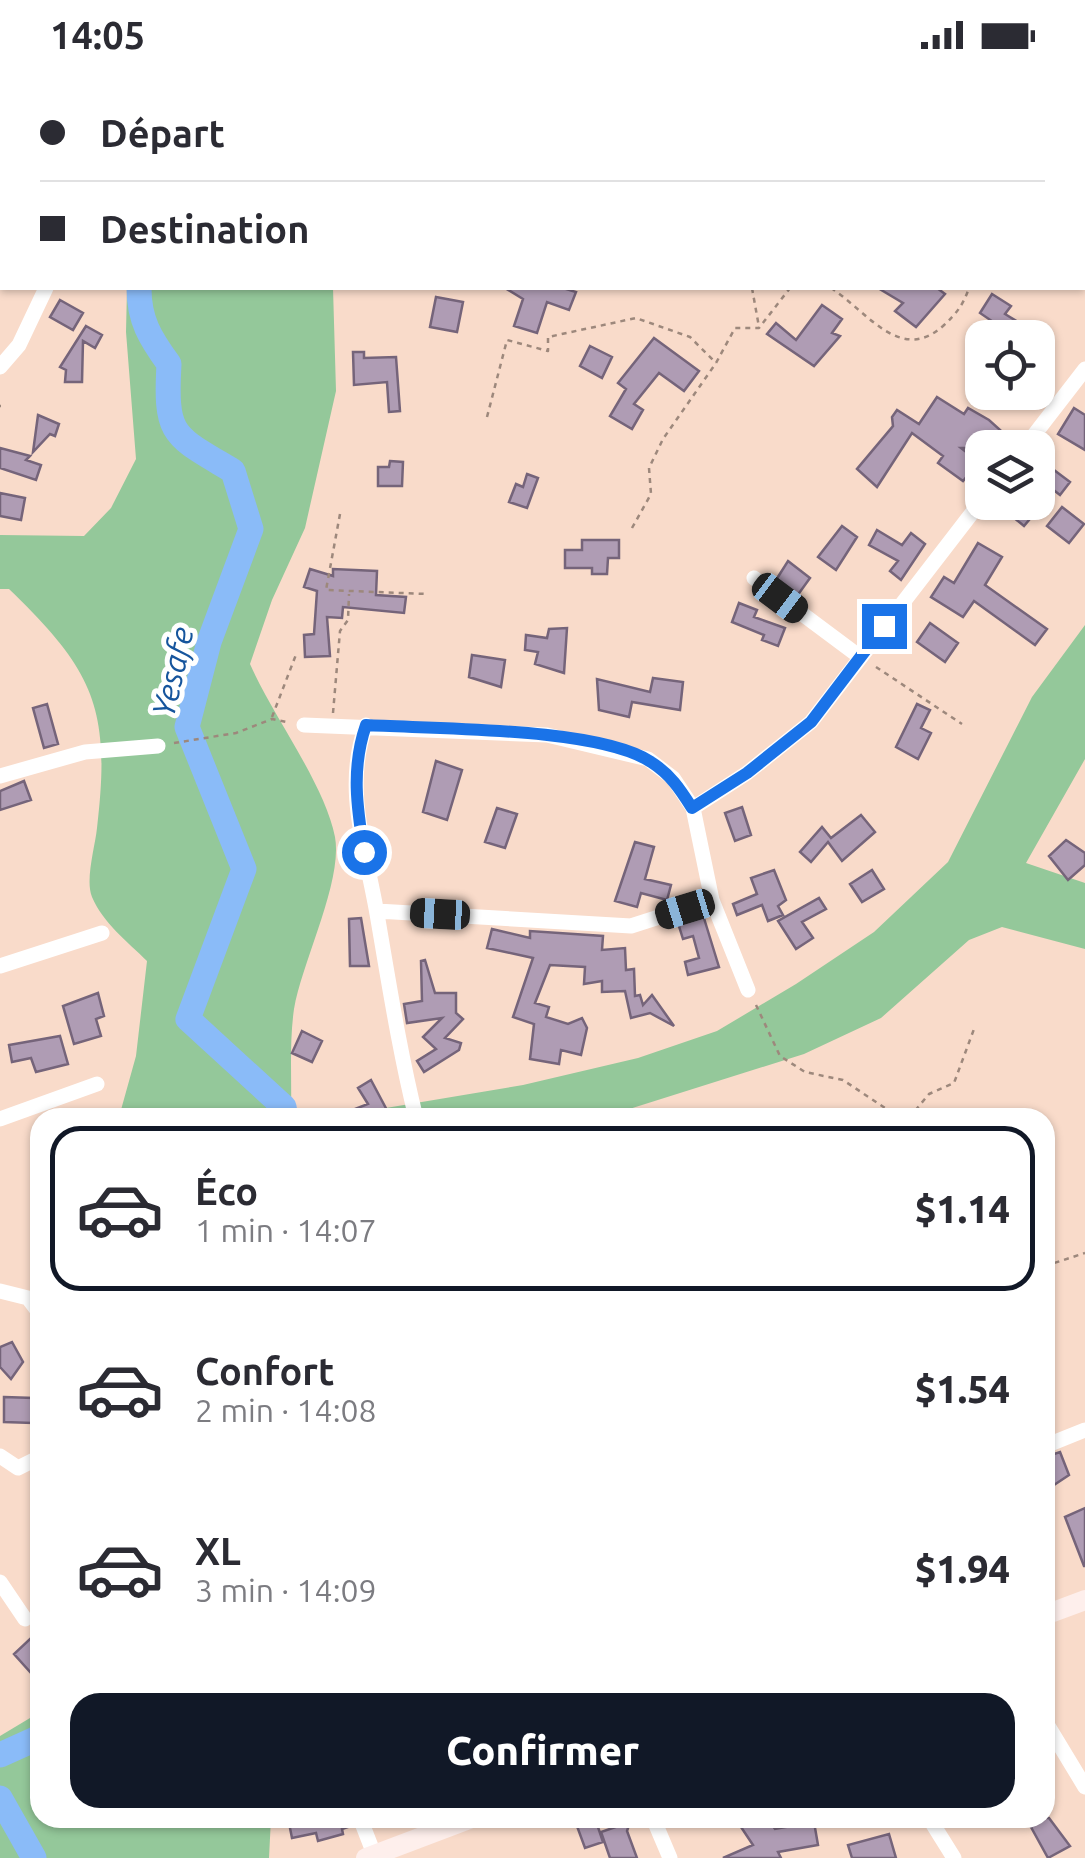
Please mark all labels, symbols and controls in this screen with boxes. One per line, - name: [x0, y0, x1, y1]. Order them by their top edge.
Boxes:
- text: 14:05: [50, 14, 145, 56]
- text: Départ: [100, 112, 225, 154]
- text: Destination: [100, 208, 309, 250]
- map controls: [965, 320, 1055, 520]
- button: locate: [965, 320, 1055, 410]
- button: layers: [965, 430, 1055, 520]
- car: [747, 568, 813, 628]
- route end: [862, 604, 907, 649]
- water label: Yesafe: [144, 623, 200, 720]
- route start: [342, 830, 387, 875]
- car: [652, 886, 718, 932]
- car: [409, 897, 471, 931]
- icon: car: [75, 1164, 165, 1254]
- text: Éco: [195, 1170, 258, 1212]
- text: $1.14: [915, 1188, 1010, 1230]
- text: 1 min · 14:07: [195, 1212, 377, 1248]
- icon: car: [75, 1344, 165, 1434]
- text: Confort: [195, 1350, 334, 1392]
- text: $1.54: [915, 1368, 1010, 1410]
- text: 2 min · 14:08: [195, 1392, 377, 1428]
- icon: car: [75, 1524, 165, 1614]
- text: XL: [195, 1530, 241, 1572]
- text: $1.94: [915, 1548, 1010, 1590]
- text: 3 min · 14:09: [195, 1572, 377, 1608]
- button: Confirmer: [70, 1693, 1015, 1808]

